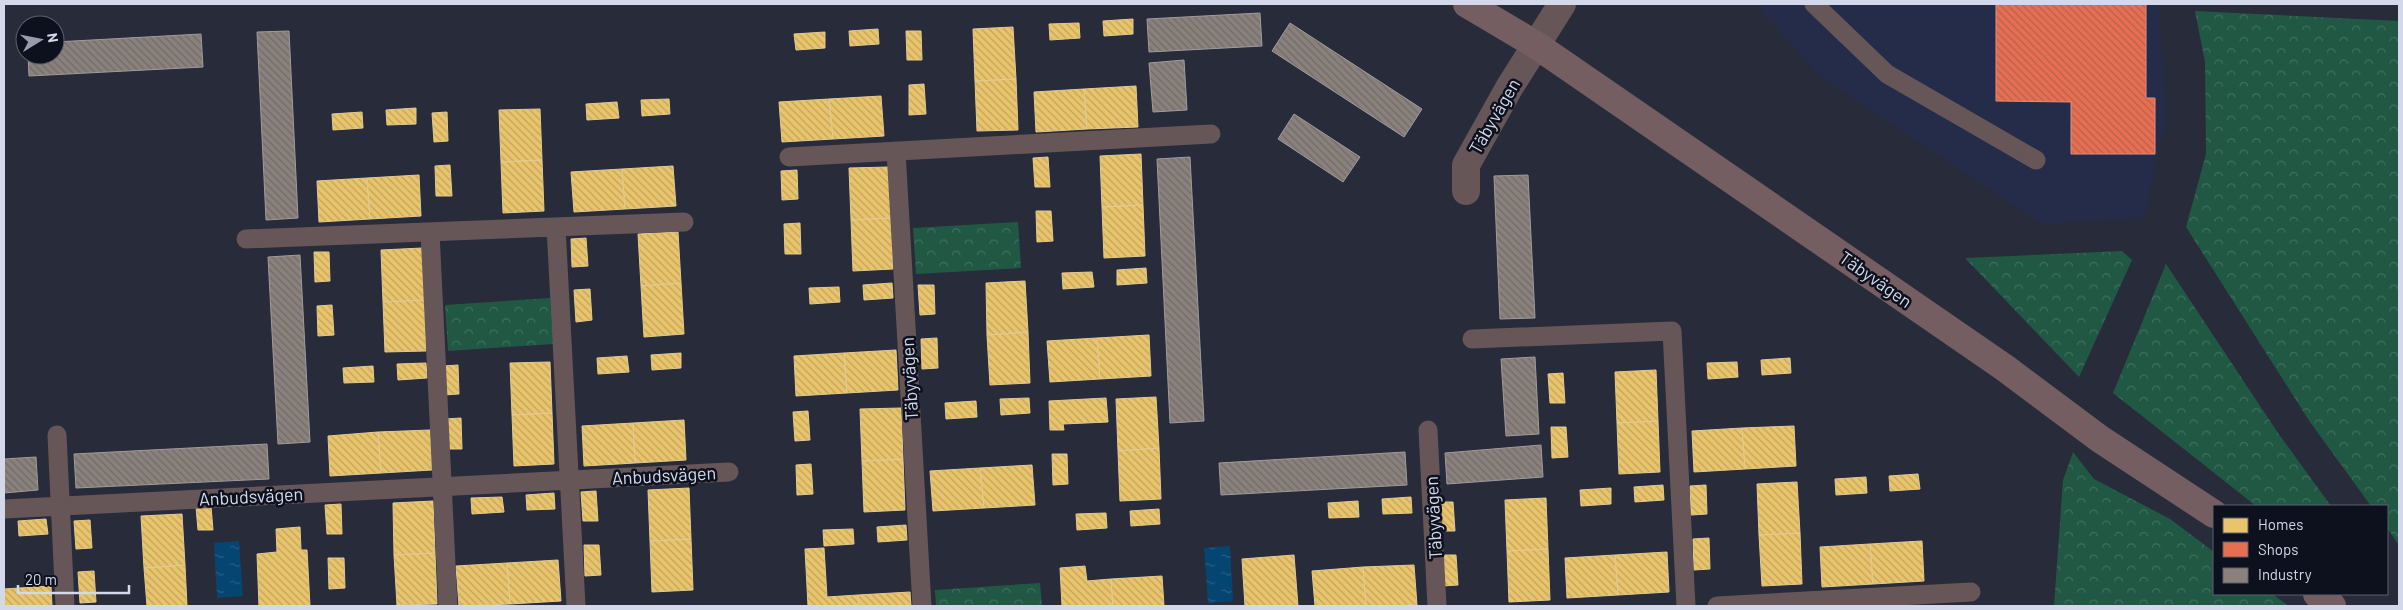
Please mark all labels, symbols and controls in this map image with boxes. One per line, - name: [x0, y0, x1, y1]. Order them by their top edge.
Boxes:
- north arrow: [15, 15, 65, 65]
- text: N: [44, 32, 62, 44]
- street label: Täbyvägen: [1464, 74, 1524, 158]
- street label: Täbyvägen: [1835, 246, 1917, 312]
- street label: Täbyvägen: [896, 337, 922, 421]
- street label: Anbudsvägen: [611, 461, 717, 489]
- street label: Täbyvägen: [1420, 476, 1446, 560]
- street label: Anbudsvägen: [198, 482, 304, 510]
- legend: [2213, 505, 2388, 595]
- text: Homes: [2258, 515, 2303, 533]
- text: Shops: [2258, 540, 2298, 558]
- scale bar: [18, 562, 129, 594]
- text: Industry: [2258, 565, 2312, 583]
- text: 20 m: [25, 570, 57, 588]

